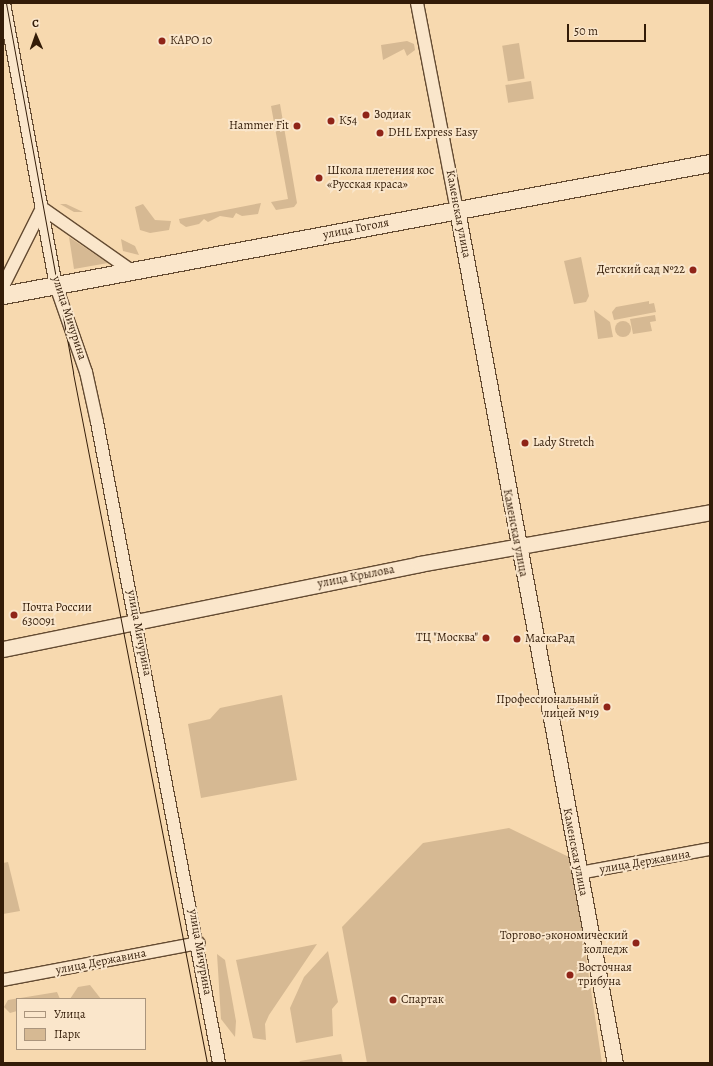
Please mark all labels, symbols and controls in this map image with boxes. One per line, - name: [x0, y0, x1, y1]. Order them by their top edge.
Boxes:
- north arrow: [16, 16, 56, 56]
- text: С: [32, 16, 39, 31]
- scale bar: [569, 16, 648, 42]
- text: 50 m: [574, 23, 598, 39]
- place label: КАРО 10: [170, 34, 212, 48]
- marker: КАРО 10: [157, 36, 167, 46]
- place label: Зодиак: [374, 108, 411, 122]
- marker: Зодиак: [361, 110, 371, 120]
- place label: К54: [339, 114, 357, 128]
- marker: К54: [326, 116, 336, 126]
- place label: Hammer Fit: [229, 119, 289, 133]
- marker: Hammer Fit: [292, 121, 302, 131]
- place label: DHL Express Easy: [388, 126, 478, 140]
- marker: DHL Express Easy: [375, 128, 385, 138]
- place label: Школа плетения кос «Русская краса»: [327, 164, 434, 192]
- street label: Каменская улица: [442, 169, 474, 259]
- marker: Школа плетения кос «Русская краса»: [314, 173, 324, 183]
- street label: улица Гоголя: [322, 216, 390, 242]
- place label: Детский сад №22: [597, 263, 685, 277]
- marker: Детский сад №22: [688, 265, 698, 275]
- street label: улица Мичурина: [49, 274, 89, 362]
- place label: Lady Stretch: [533, 436, 594, 450]
- marker: Lady Stretch: [520, 438, 530, 448]
- street label: Каменская улица: [499, 488, 531, 578]
- street label: улица Крылова: [316, 562, 396, 592]
- street label: улица Мичурина: [124, 589, 154, 677]
- place label: Почта России 630091: [22, 601, 92, 629]
- marker: Почта России 630091: [9, 610, 19, 620]
- place label: ТЦ "Москва": [416, 631, 478, 645]
- place label: МаскаРад: [525, 632, 575, 646]
- marker: ТЦ "Москва": [481, 633, 491, 643]
- marker: МаскаРад: [512, 634, 522, 644]
- place label: Профессиональный лицей №19: [496, 693, 599, 721]
- marker: Профессиональный лицей №19: [602, 702, 612, 712]
- street label: Каменская улица: [559, 807, 591, 897]
- street label: улица Державина: [599, 847, 691, 877]
- street label: улица Мичурина: [185, 908, 215, 996]
- place label: Торгово-экономический колледж: [500, 929, 628, 957]
- marker: Торгово-экономический колледж: [631, 938, 641, 948]
- street label: улица Державина: [55, 946, 147, 978]
- place label: Восточная трибуна: [578, 961, 632, 989]
- marker: Восточная трибуна: [565, 970, 575, 980]
- place label: Спартак: [401, 993, 444, 1007]
- marker: Спартак: [388, 995, 398, 1005]
- legend: [16, 998, 146, 1050]
- text: Улица: [54, 1006, 85, 1022]
- text: Парк: [54, 1026, 80, 1042]

